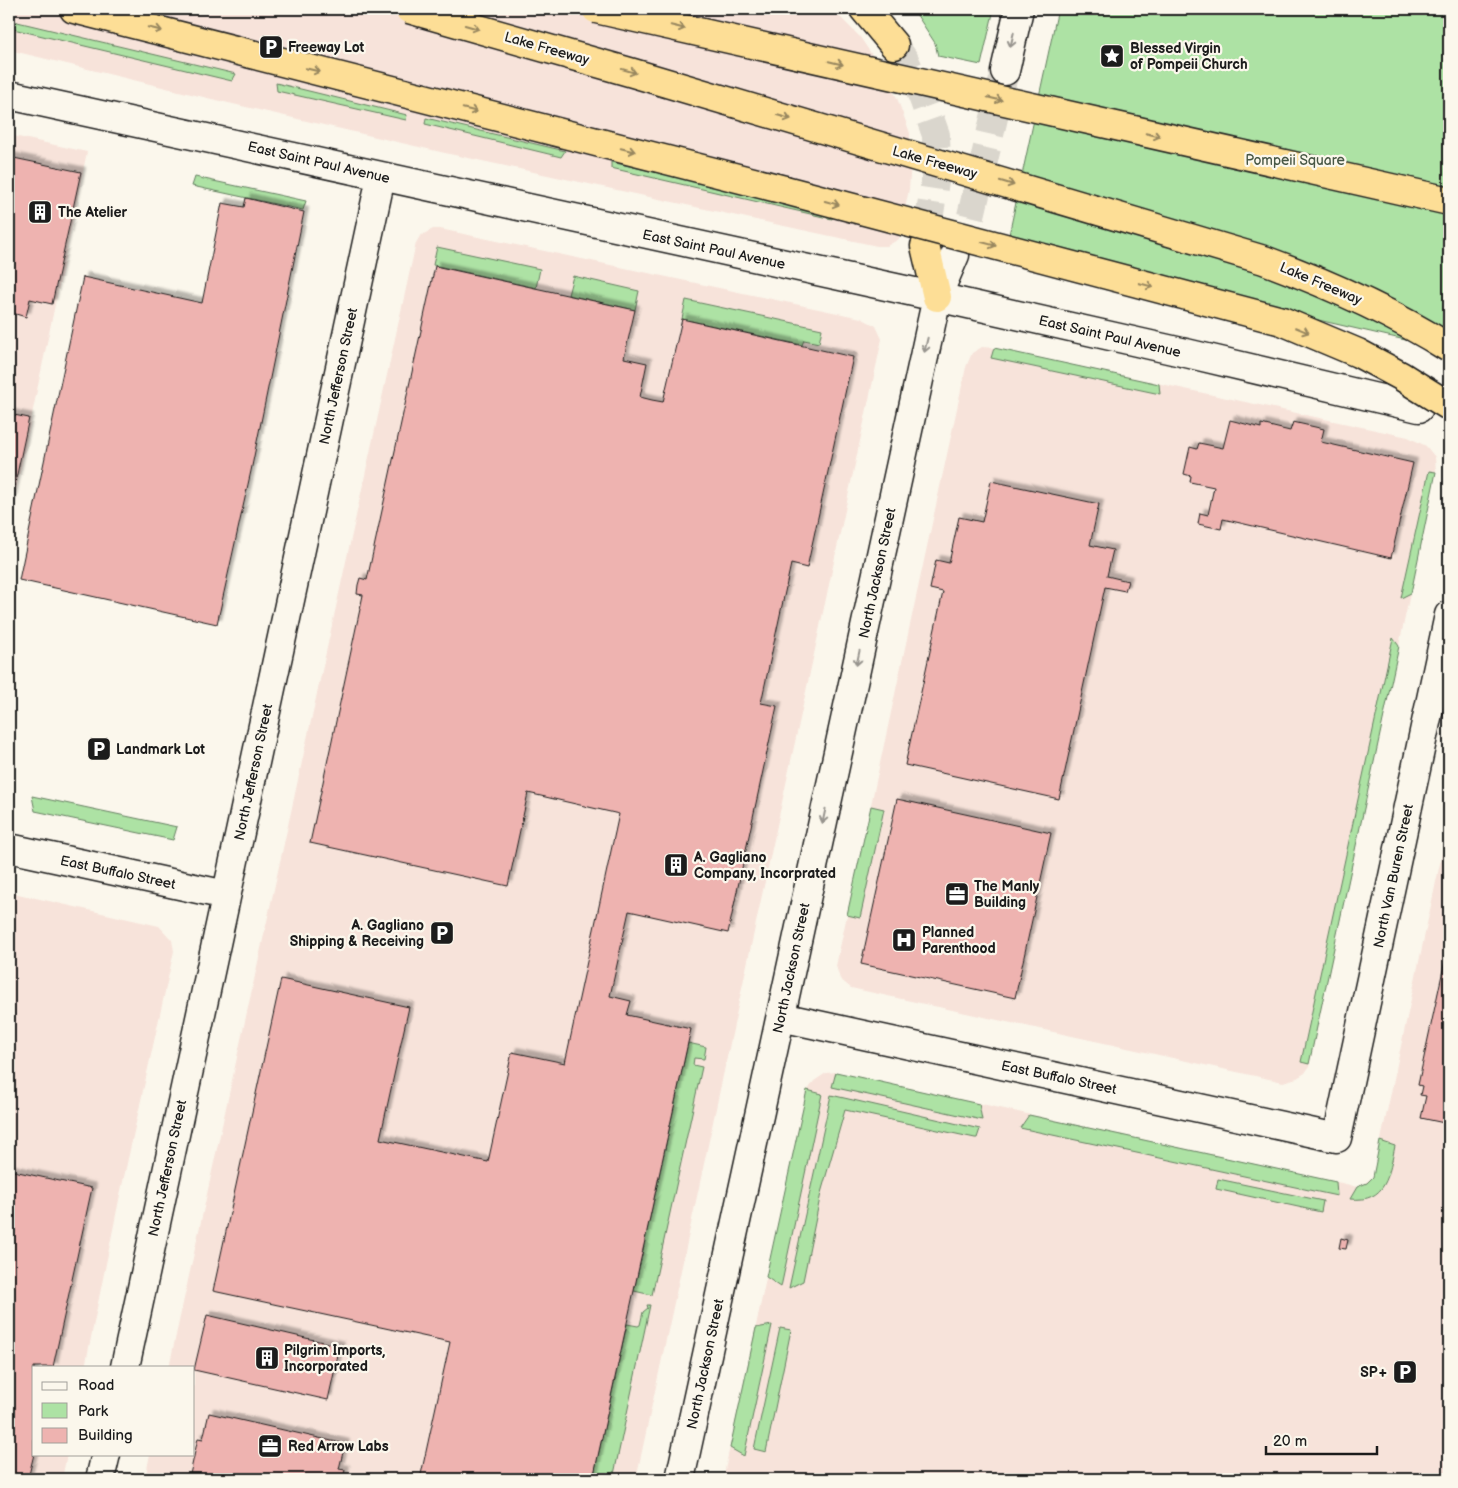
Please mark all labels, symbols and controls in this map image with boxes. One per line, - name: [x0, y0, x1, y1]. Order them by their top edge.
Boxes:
- one-way arrow: [464, 23, 480, 32]
- one-way arrow: [669, 23, 685, 32]
- one-way arrow: [147, 25, 163, 35]
- street label: Lake Freeway: [502, 28, 592, 69]
- one-way arrow: [1007, 32, 1016, 48]
- parking icon: Freeway Lot: [258, 34, 284, 60]
- place label: Freeway Lot: [288, 39, 365, 56]
- place label: Blessed Virgin of Pompeii Church: [1130, 40, 1248, 73]
- place icon: Blessed Virgin of Pompeii Church: [1099, 43, 1125, 69]
- one-way arrow: [828, 59, 844, 68]
- one-way arrow: [304, 65, 320, 75]
- one-way arrow: [620, 67, 636, 77]
- one-way arrow: [986, 95, 1002, 104]
- one-way arrow: [462, 106, 478, 115]
- one-way arrow: [776, 113, 792, 123]
- one-way arrow: [1145, 131, 1161, 140]
- street label: East Saint Paul Avenue: [246, 138, 392, 187]
- street label: Lake Freeway: [890, 142, 980, 183]
- one-way arrow: [619, 146, 635, 155]
- park label: Pompeii Square: [1245, 152, 1345, 169]
- one-way arrow: [999, 179, 1015, 189]
- one-way arrow: [823, 198, 839, 208]
- building icon: The Atelier: [27, 199, 53, 225]
- place label: The Atelier: [58, 204, 128, 221]
- street label: East Saint Paul Avenue: [641, 226, 787, 273]
- one-way arrow: [980, 240, 996, 249]
- street label: Lake Freeway: [1277, 259, 1365, 309]
- one-way arrow: [1138, 281, 1154, 290]
- street label: North Jefferson Street: [316, 306, 361, 446]
- street label: East Saint Paul Avenue: [1037, 312, 1183, 361]
- one-way arrow: [1294, 325, 1309, 335]
- one-way arrow: [921, 336, 930, 352]
- street label: North Jackson Street: [855, 506, 900, 640]
- one-way arrow: [853, 649, 862, 665]
- street label: North Jefferson Street: [231, 702, 276, 842]
- parking icon: Landmark Lot: [86, 736, 112, 762]
- place label: Landmark Lot: [116, 741, 205, 758]
- street label: North Van Buren Street: [1370, 802, 1417, 950]
- one-way arrow: [819, 808, 828, 824]
- place label: A. Gagliano Company, Incorprated: [693, 849, 836, 882]
- street label: East Buffalo Street: [59, 852, 178, 893]
- building icon: A. Gagliano Company, Incorprated: [663, 852, 689, 878]
- place label: The Manly Building: [974, 878, 1040, 911]
- office icon: The Manly Building: [944, 881, 970, 907]
- street label: North Jackson Street: [769, 901, 814, 1035]
- place label: A. Gagliano Shipping & Receiving: [290, 917, 424, 950]
- parking icon: A. Gagliano Shipping & Receiving: [429, 920, 455, 946]
- place label: Planned Parenthood: [922, 924, 996, 957]
- hospital icon: Planned Parenthood: [891, 927, 917, 953]
- street label: East Buffalo Street: [1000, 1057, 1119, 1098]
- street label: North Jefferson Street: [145, 1098, 190, 1238]
- street label: North Jackson Street: [683, 1297, 728, 1431]
- place label: Pilgrim Imports, Incorporated: [284, 1342, 385, 1375]
- building icon: Pilgrim Imports, Incorporated: [254, 1345, 280, 1371]
- parking icon: SP+: [1392, 1359, 1418, 1385]
- place label: SP+: [1360, 1364, 1388, 1381]
- legend: [32, 1366, 195, 1456]
- text: Road: [78, 1376, 114, 1395]
- text: Park: [78, 1402, 109, 1421]
- scale bar: [1266, 1423, 1377, 1455]
- text: Building: [78, 1426, 133, 1445]
- text: 20 m: [1273, 1432, 1307, 1451]
- office icon: Red Arrow Labs: [257, 1433, 283, 1459]
- place label: Red Arrow Labs: [288, 1438, 389, 1455]

